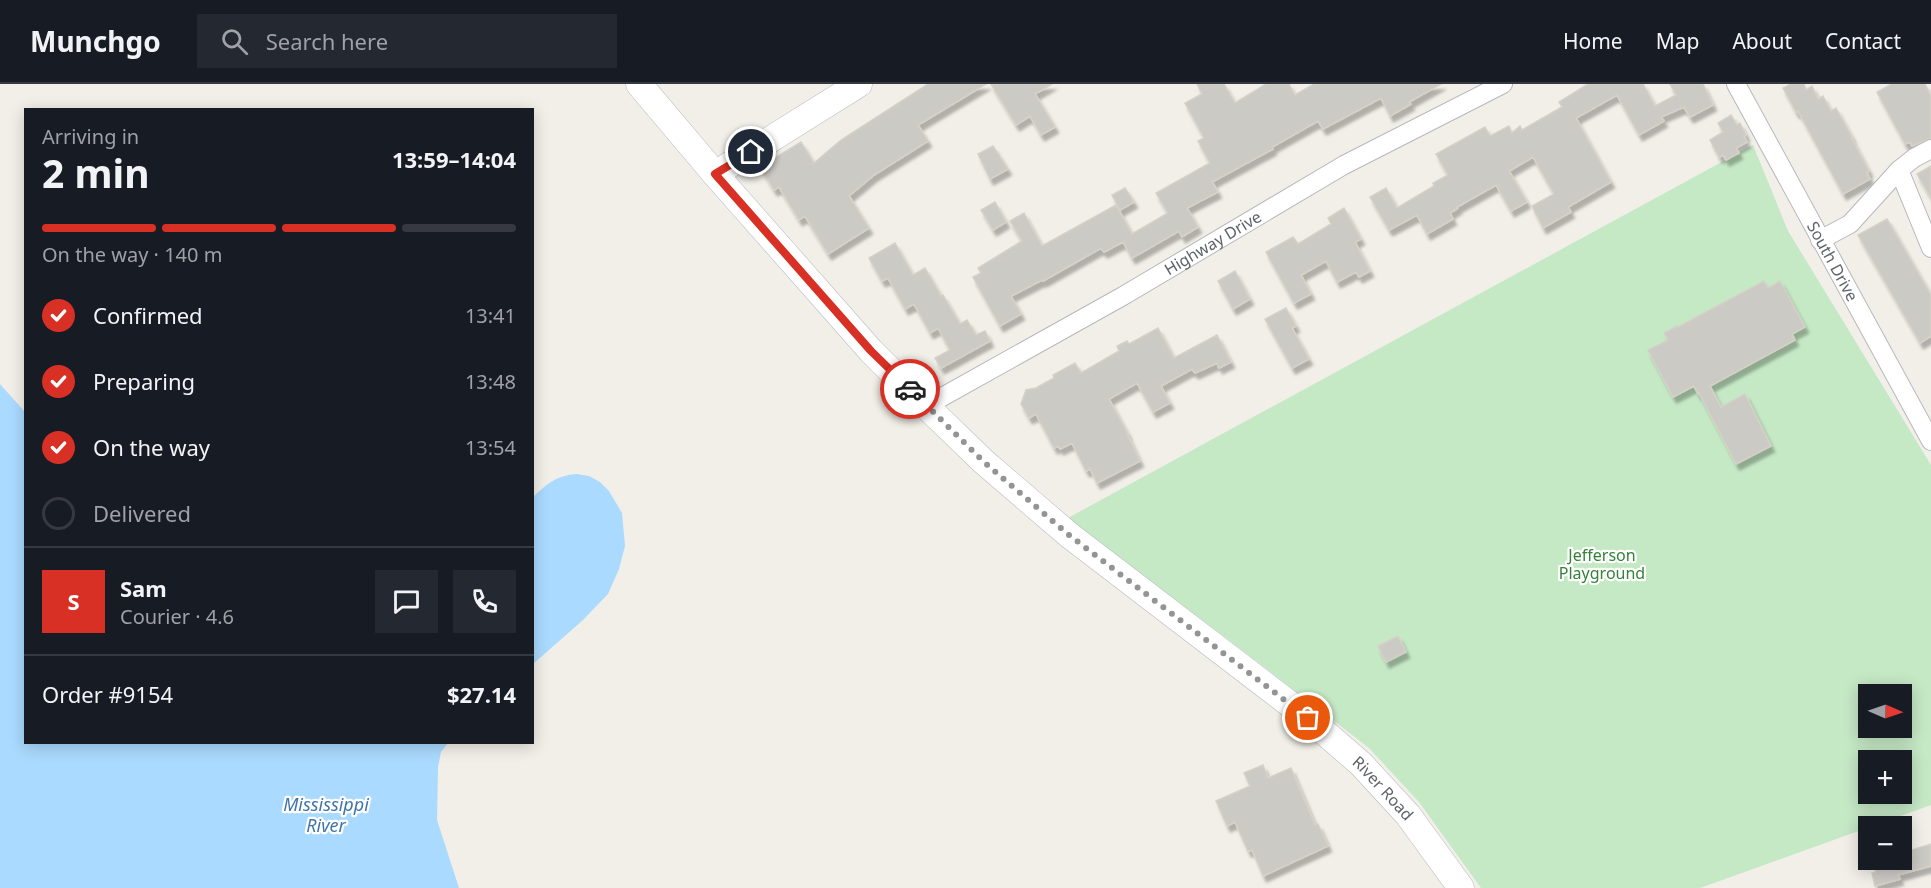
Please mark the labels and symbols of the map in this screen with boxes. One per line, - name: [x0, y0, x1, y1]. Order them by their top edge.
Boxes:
- pin: [725, 126, 776, 177]
- street label: Highway Drive: [1160, 205, 1265, 280]
- street label: South Drive: [1802, 217, 1864, 305]
- courier: [880, 359, 940, 419]
- park label: Jefferson Playground: [1559, 544, 1645, 584]
- north arrow: [1858, 684, 1912, 738]
- pin: [1282, 692, 1333, 743]
- street label: River Road: [1348, 751, 1418, 825]
- water label: Mississippi River: [283, 792, 369, 837]

